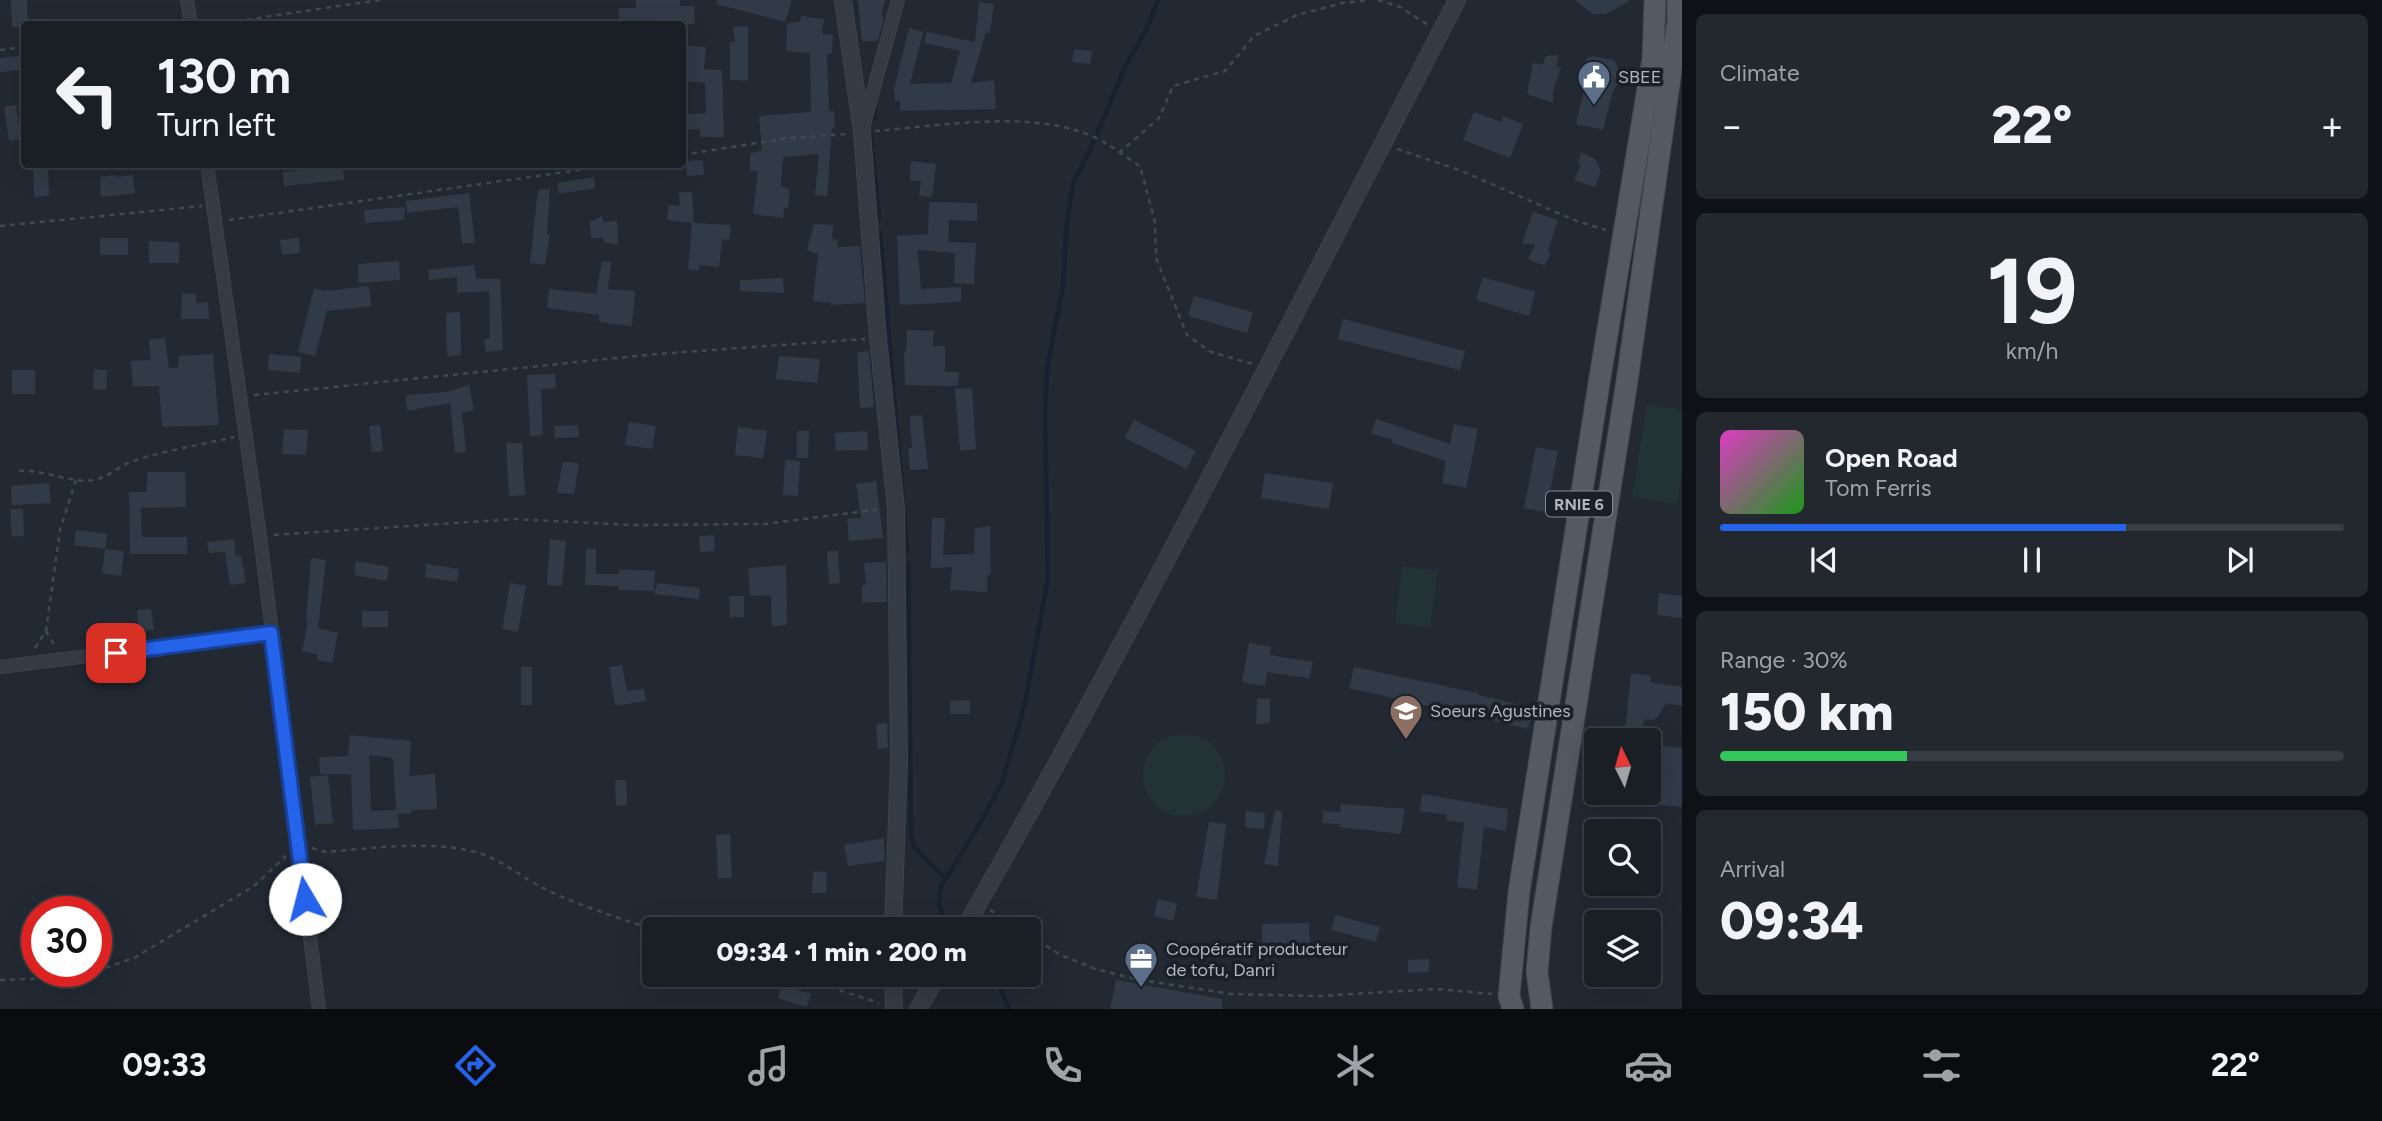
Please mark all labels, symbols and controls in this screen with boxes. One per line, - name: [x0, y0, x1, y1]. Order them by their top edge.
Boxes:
- text: 130 m: [157, 46, 291, 105]
- icon: left: [42, 49, 133, 140]
- public building icon: SBEE: [1575, 58, 1613, 107]
- text: Climate: [1720, 59, 1799, 87]
- place label: SBEE: [1618, 66, 1661, 88]
- text: 22°: [1991, 94, 2073, 156]
- text: −: [1720, 103, 1744, 149]
- text: +: [2320, 103, 2344, 149]
- text: Turn left: [157, 106, 276, 144]
- text: 19: [1986, 237, 2078, 346]
- text: km/h: [2006, 337, 2058, 365]
- text: Open Road: [1825, 442, 1958, 474]
- text: Tom Ferris: [1825, 474, 1931, 502]
- road number: RNIE 6: [1546, 491, 1612, 516]
- icon: previous: [1805, 541, 1843, 579]
- icon: pause: [2013, 541, 2051, 579]
- icon: next: [2221, 541, 2259, 579]
- pin: [86, 623, 146, 683]
- icon: arrive: [97, 634, 135, 672]
- text: Range · 30%: [1720, 646, 1848, 674]
- text: 150 km: [1720, 681, 1894, 743]
- school or university icon: Soeurs Agustines: [1387, 692, 1425, 741]
- place label: Soeurs Agustines: [1430, 700, 1571, 722]
- north arrow: [1584, 728, 1661, 805]
- map controls: [1584, 728, 1661, 987]
- button: search: [1584, 819, 1661, 896]
- text: Arrival: [1720, 855, 1785, 883]
- position arrow: [268, 862, 342, 936]
- text: 09:34: [1720, 890, 1864, 952]
- speed limit sign: 30: [21, 896, 112, 987]
- button: layers: [1584, 910, 1661, 987]
- text: 09:34 · 1 min · 200 m: [716, 936, 967, 968]
- place label: Coopératif producteur de tofu, Danri: [1166, 938, 1348, 981]
- office icon: Coopératif producteur de tofu, Danri: [1122, 940, 1160, 989]
- icon: directions: [451, 1041, 500, 1090]
- icon: music: [744, 1041, 793, 1090]
- icon: phone: [1038, 1041, 1087, 1090]
- icon: climate: [1331, 1041, 1380, 1090]
- icon: car: [1624, 1041, 1673, 1090]
- icon: filters: [1917, 1041, 1966, 1090]
- text: 09:33: [122, 1046, 207, 1084]
- text: 22°: [2211, 1046, 2260, 1084]

